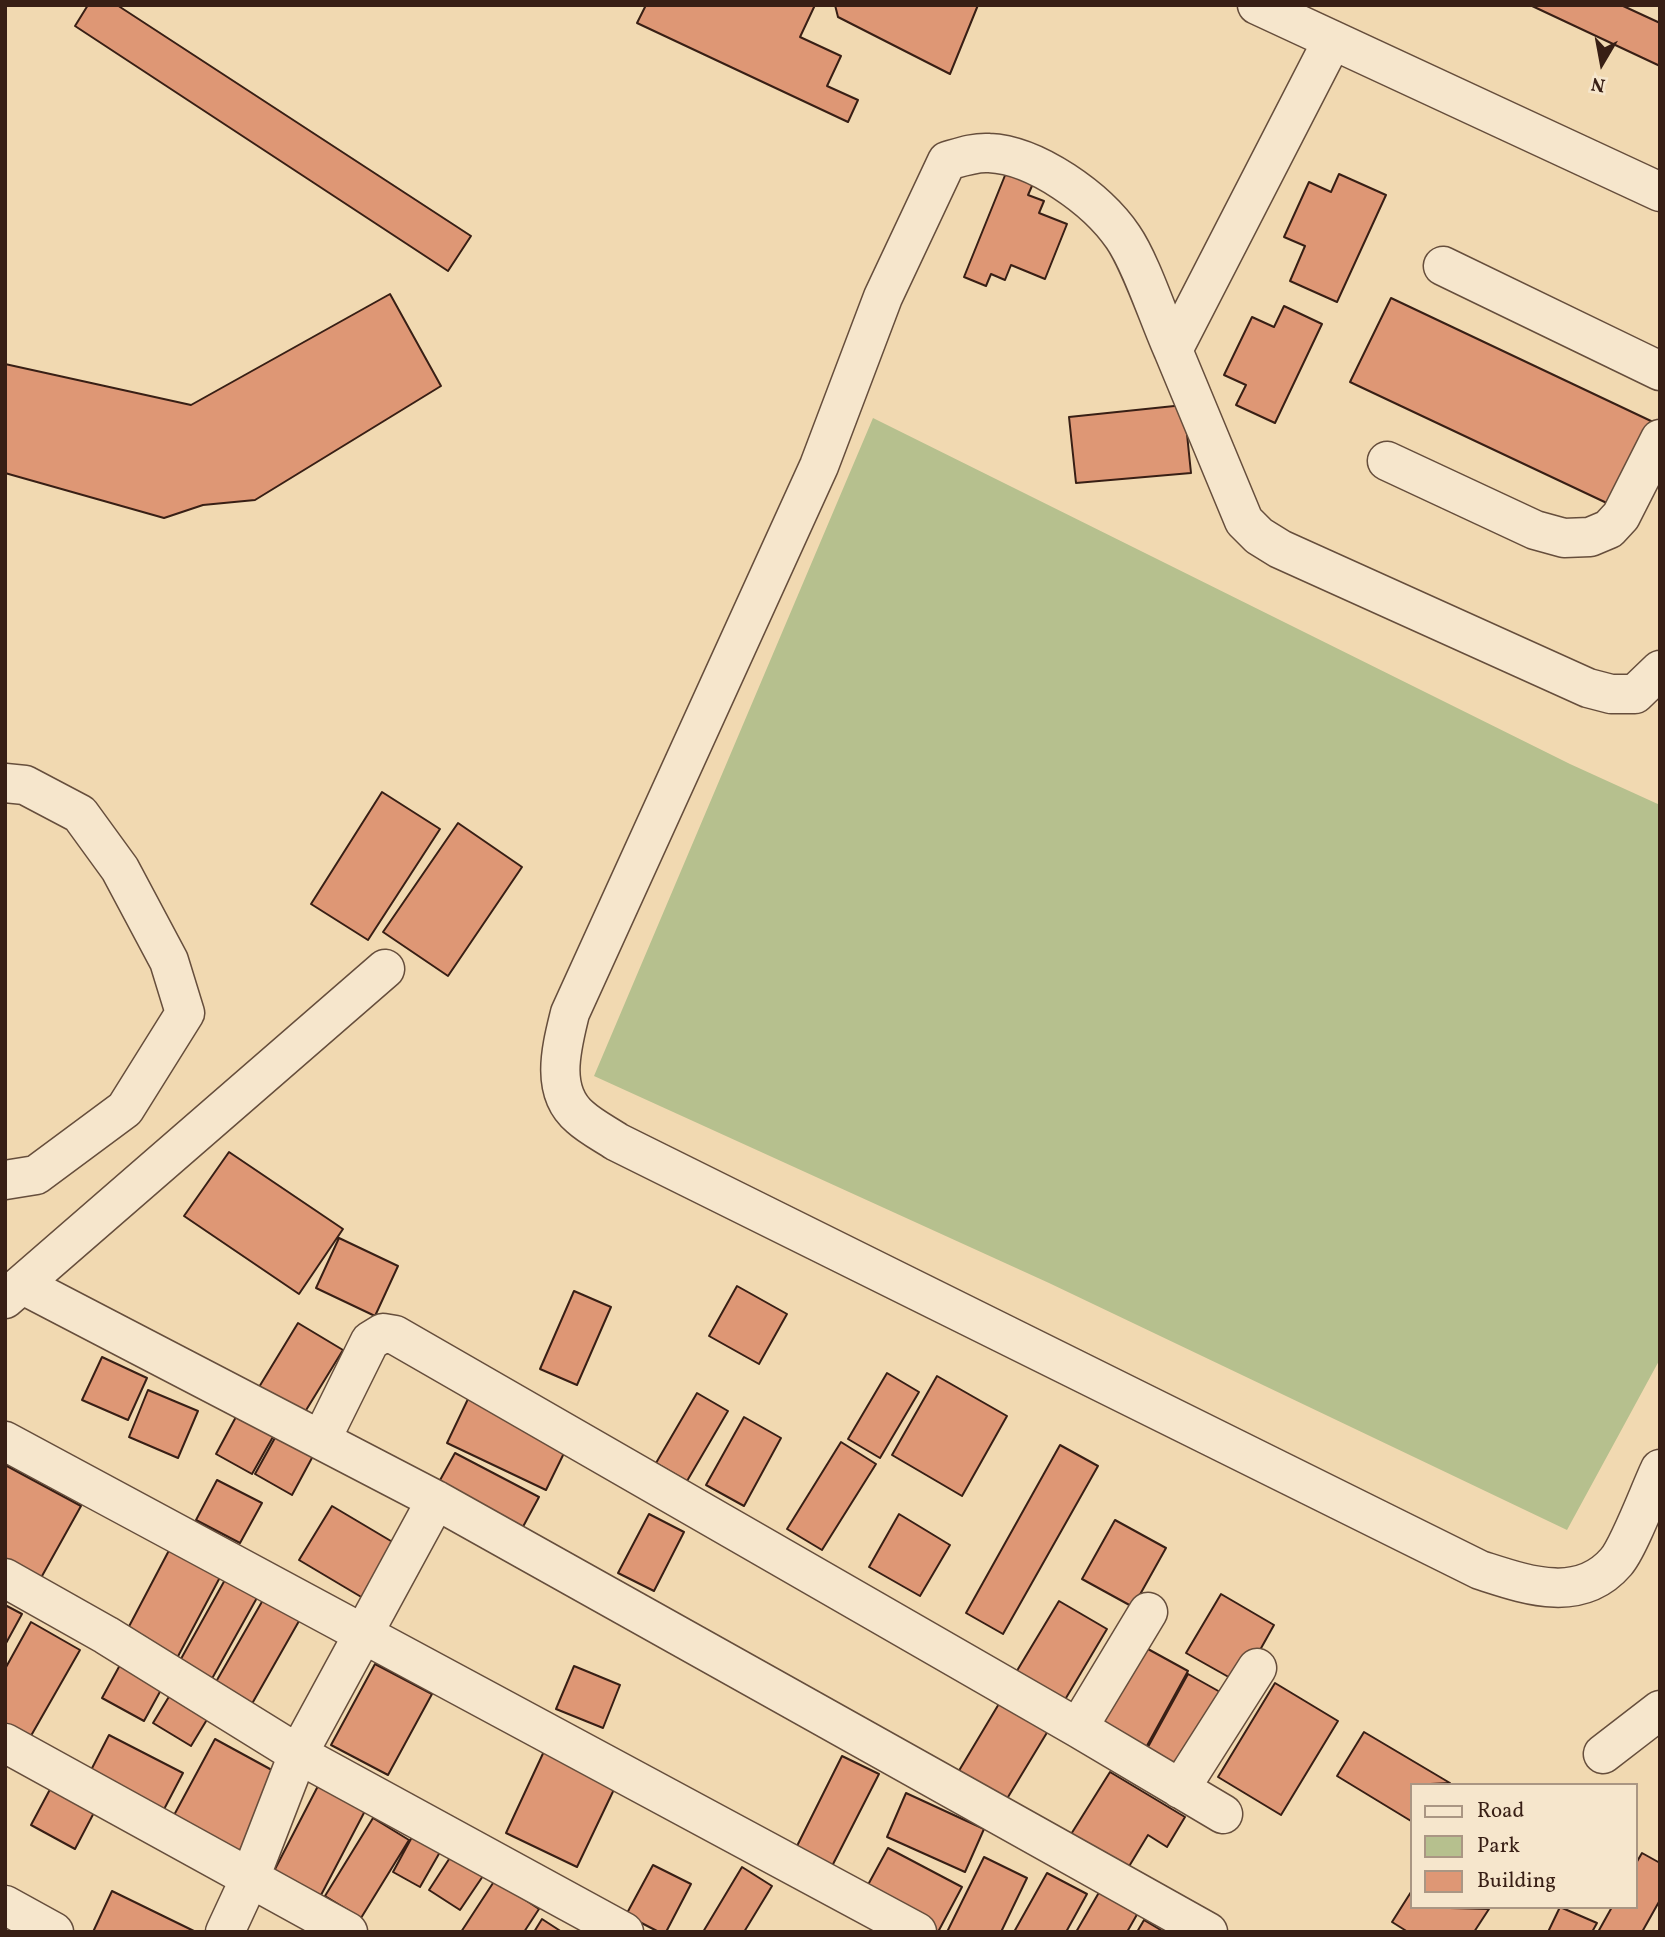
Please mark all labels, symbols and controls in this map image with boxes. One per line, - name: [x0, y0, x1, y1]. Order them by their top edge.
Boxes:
- north arrow: [1567, 28, 1637, 98]
- text: N: [1589, 70, 1607, 98]
- legend: [1410, 1783, 1637, 1909]
- text: Road: [1477, 1797, 1524, 1826]
- text: Park: [1477, 1832, 1520, 1861]
- text: Building: [1477, 1867, 1556, 1896]

